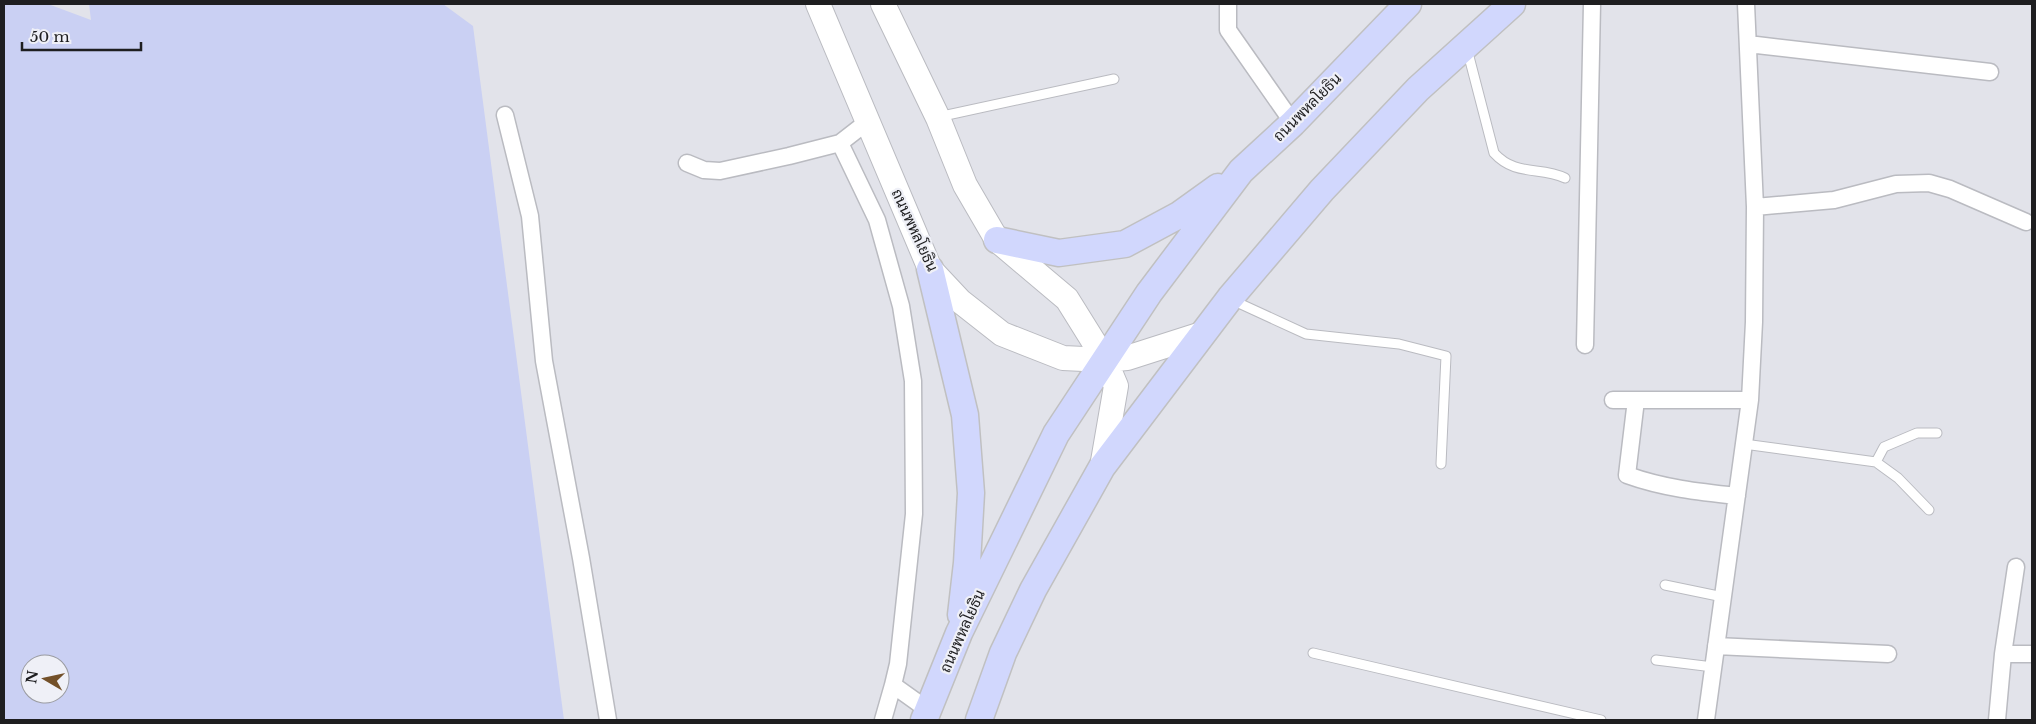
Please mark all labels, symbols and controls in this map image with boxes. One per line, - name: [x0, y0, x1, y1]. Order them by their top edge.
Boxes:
- scale bar: [22, 20, 141, 52]
- text: 50 m: [30, 27, 70, 46]
- street label: ถนนพหลโยธิน: [1269, 69, 1345, 145]
- street label: ถนนพหลโยธิน: [888, 186, 942, 274]
- street label: ถนนพหลโยธิน: [935, 587, 989, 675]
- north arrow: [20, 654, 70, 704]
- text: N: [22, 669, 42, 685]

